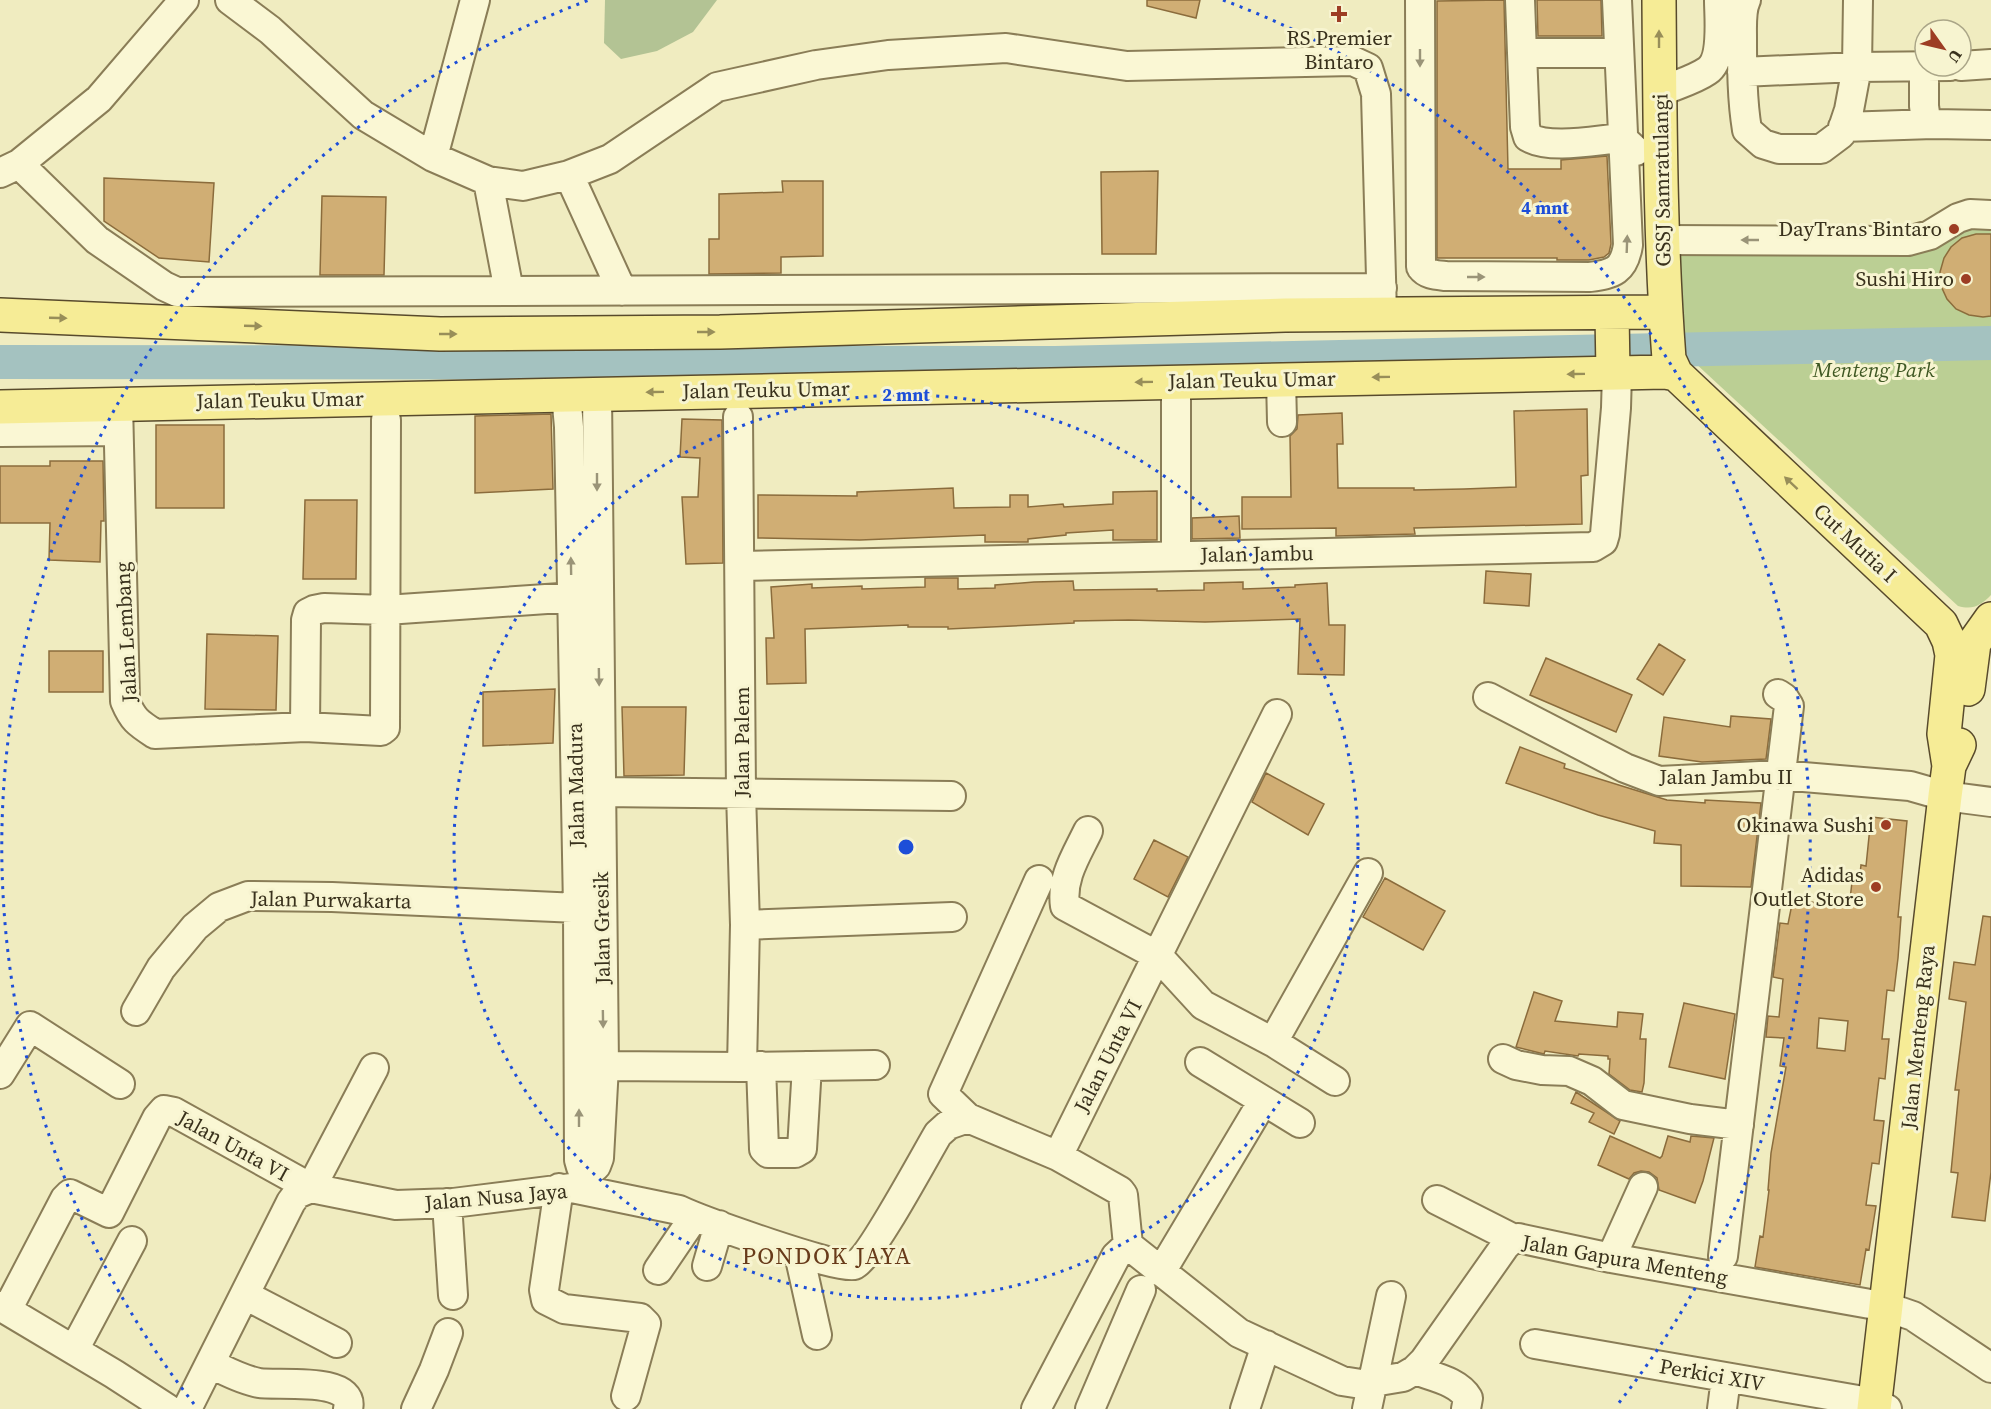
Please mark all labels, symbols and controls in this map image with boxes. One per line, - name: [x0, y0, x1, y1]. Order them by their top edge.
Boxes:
- marker: RS Premier Bintaro: [1330, 5, 1348, 23]
- north arrow: [1913, 18, 1973, 78]
- place label: RS Premier Bintaro: [1286, 23, 1392, 76]
- one-way arrow: [1655, 30, 1664, 49]
- text: U: [1943, 45, 1968, 68]
- one-way arrow: [1415, 49, 1425, 68]
- street label: GSSJ Samratulangi: [1645, 93, 1678, 267]
- text: 4 mnt: [1521, 195, 1569, 220]
- place label: DayTrans Bintaro: [1778, 214, 1942, 243]
- marker: DayTrans Bintaro: [1947, 222, 1961, 236]
- one-way arrow: [1623, 234, 1632, 253]
- one-way arrow: [1740, 235, 1759, 245]
- place label: Sushi Hiro: [1856, 264, 1954, 293]
- one-way arrow: [1467, 272, 1486, 281]
- marker: Sushi Hiro: [1959, 272, 1973, 286]
- one-way arrow: [49, 313, 68, 322]
- one-way arrow: [244, 322, 263, 331]
- one-way arrow: [697, 327, 716, 337]
- one-way arrow: [439, 329, 458, 339]
- park label: Menteng Park: [1812, 355, 1935, 384]
- street label: Jalan Teuku Umar: [1167, 364, 1336, 395]
- one-way arrow: [1566, 369, 1585, 379]
- one-way arrow: [1371, 373, 1390, 382]
- street label: Jalan Teuku Umar: [681, 374, 850, 405]
- one-way arrow: [1134, 377, 1153, 387]
- text: 2 mnt: [882, 382, 930, 407]
- street label: Jalan Teuku Umar: [195, 384, 364, 415]
- one-way arrow: [646, 388, 665, 397]
- one-way arrow: [593, 472, 602, 491]
- one-way arrow: [1785, 476, 1799, 490]
- street label: Cut Mutia I: [1807, 496, 1903, 589]
- street label: Jalan Jambu: [1199, 538, 1314, 569]
- one-way arrow: [566, 557, 576, 576]
- street label: Jalan Lembang: [107, 561, 144, 704]
- one-way arrow: [594, 667, 604, 686]
- street label: Jalan Palem: [727, 686, 756, 799]
- street label: Jalan Madura: [560, 722, 591, 849]
- street label: Jalan Jambu II: [1658, 762, 1793, 791]
- place label: Okinawa Sushi: [1737, 810, 1874, 839]
- marker: Okinawa Sushi: [1879, 818, 1893, 832]
- centre of rings: [896, 837, 916, 857]
- place label: Adidas Outlet Store: [1753, 860, 1864, 913]
- street label: Jalan Gresik: [586, 871, 617, 986]
- marker: Adidas Outlet Store: [1869, 880, 1883, 894]
- street label: Jalan Purwakarta: [249, 884, 412, 915]
- street label: Jalan Menteng Raya: [1893, 943, 1942, 1132]
- street label: Jalan Unta VI: [1066, 994, 1148, 1118]
- one-way arrow: [598, 1009, 608, 1028]
- street label: Jalan Unta VI: [171, 1103, 294, 1188]
- one-way arrow: [574, 1109, 584, 1128]
- street label: Jalan Nusa Jaya: [422, 1176, 569, 1217]
- street label: Jalan Gapura Menteng: [1519, 1227, 1730, 1292]
- district label: PONDOK JAYA: [742, 1239, 912, 1272]
- street label: Perkici XIV: [1657, 1351, 1767, 1398]

